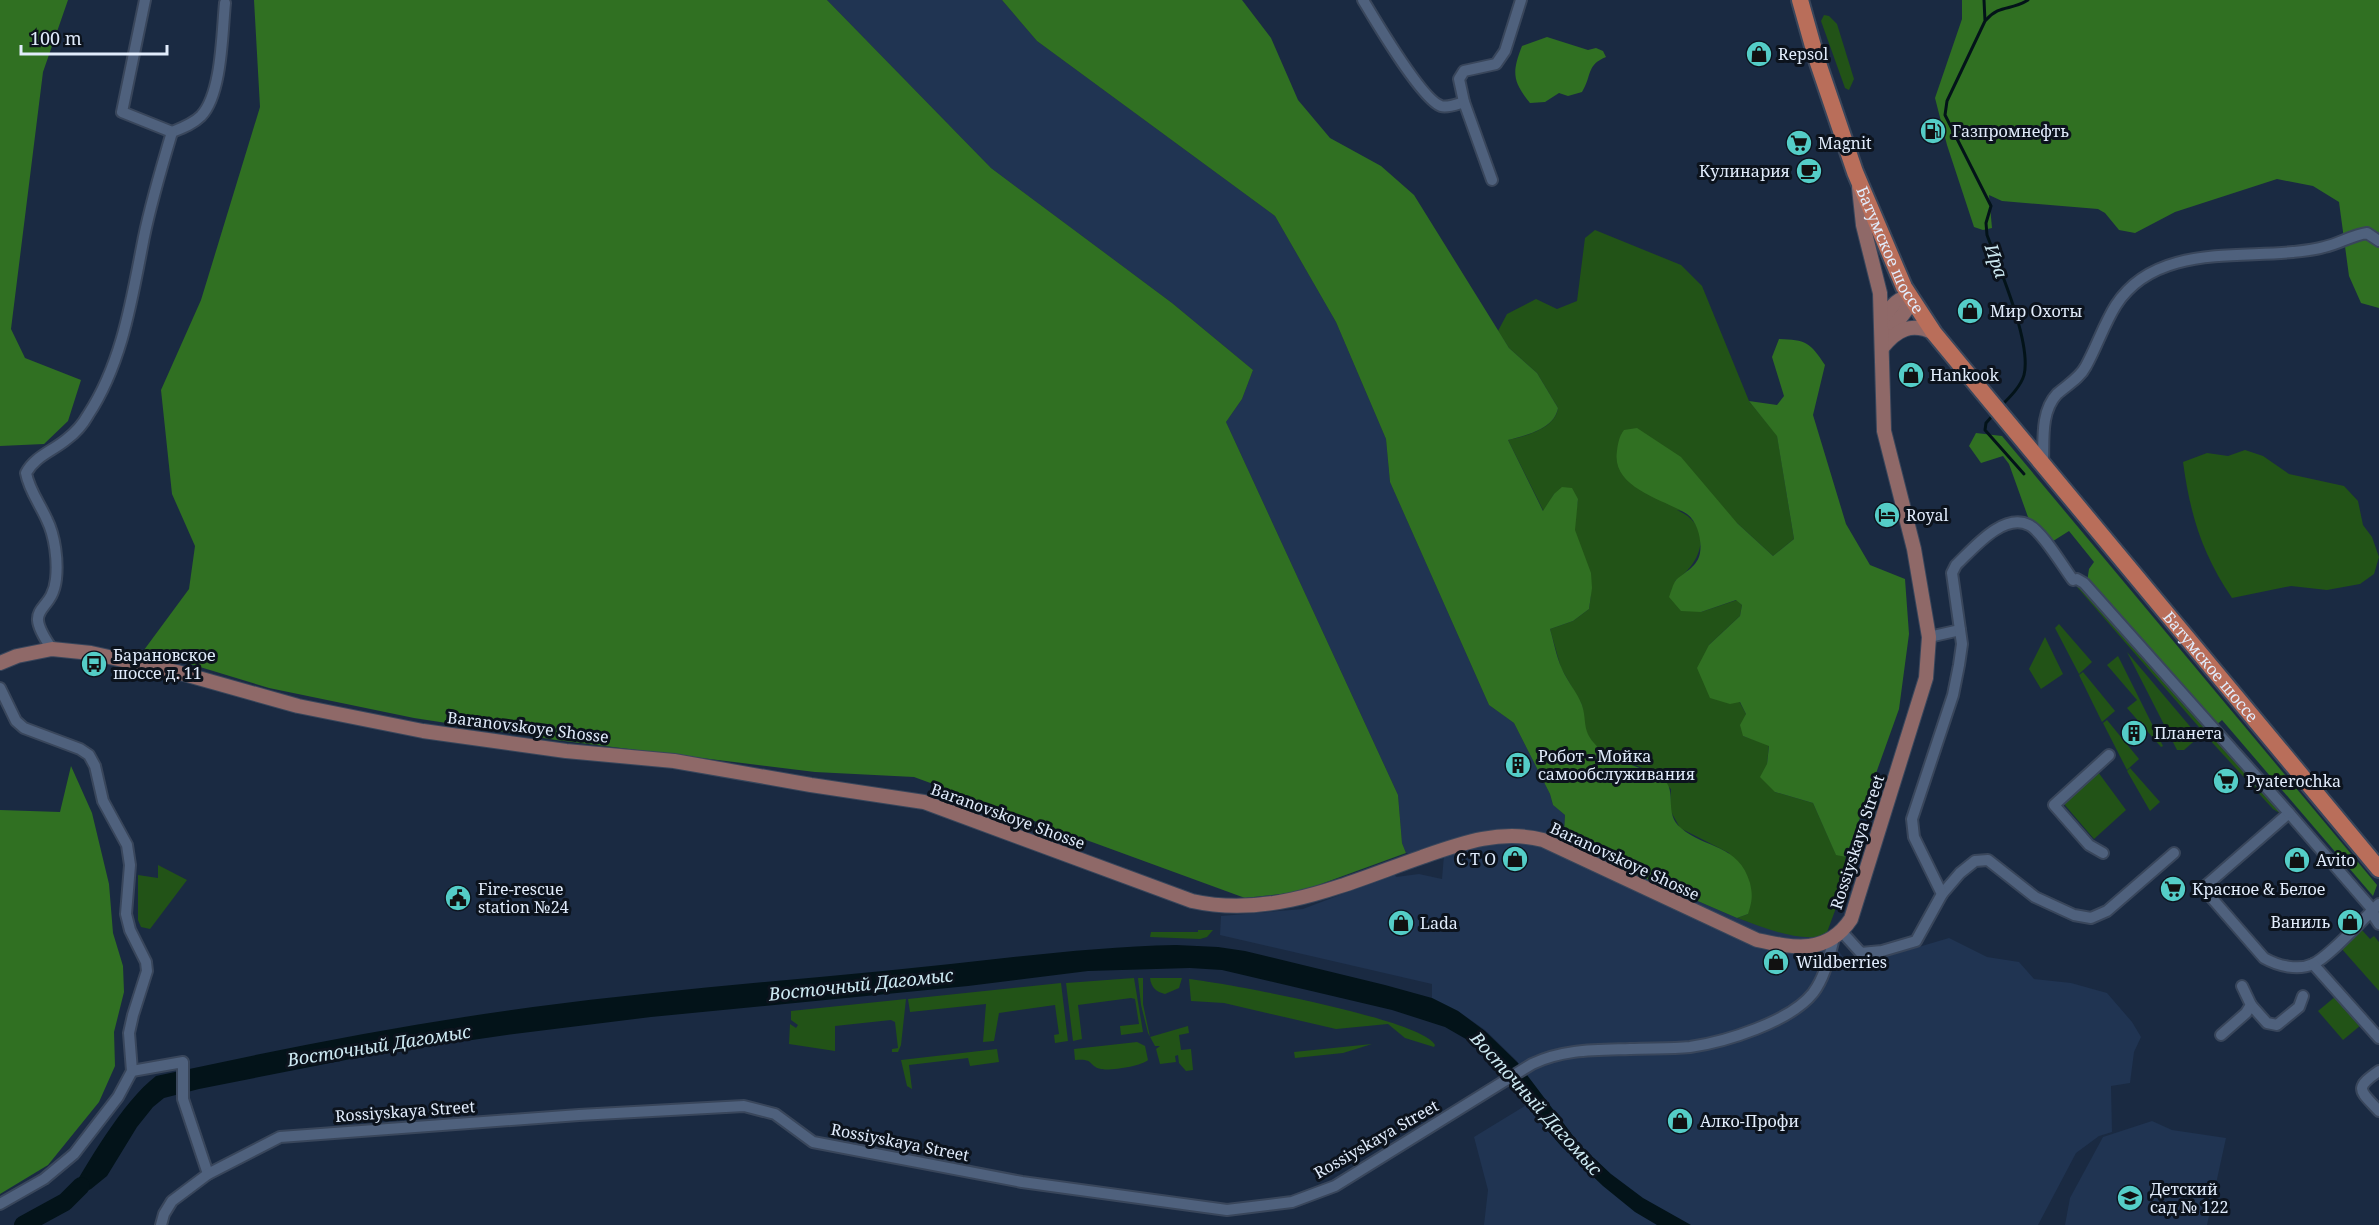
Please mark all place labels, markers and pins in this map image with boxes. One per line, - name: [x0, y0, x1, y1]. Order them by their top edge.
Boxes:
- shop icon: Repsol: [1744, 39, 1774, 69]
- place label: Repsol: [1778, 43, 1828, 65]
- fuel station icon: Газпромнефть: [1918, 116, 1948, 146]
- place label: Газпромнефть: [1952, 120, 2069, 142]
- supermarket icon: Magnit: [1784, 128, 1814, 158]
- place label: Magnit: [1818, 132, 1872, 154]
- cafe icon: Кулинария: [1794, 156, 1824, 186]
- place label: Кулинария: [1699, 160, 1790, 182]
- shop icon: Мир Охоты: [1955, 296, 1985, 326]
- place label: Мир Охоты: [1990, 300, 2082, 322]
- shop icon: Hankook: [1896, 360, 1926, 390]
- place label: Hankook: [1930, 364, 2000, 386]
- hotel icon: Royal: [1872, 500, 1902, 530]
- place label: Royal: [1906, 504, 1948, 526]
- place label: Барановское шоссе д. 11: [113, 644, 215, 684]
- bus stop icon: Барановское шоссе д. 11: [79, 649, 109, 679]
- building icon: Планета: [2119, 718, 2149, 748]
- place label: Планета: [2154, 722, 2222, 744]
- place label: Робот - Мойка самообслуживания: [1538, 745, 1695, 785]
- building icon: Робот - Мойка самообслуживания: [1503, 750, 1533, 780]
- supermarket icon: Pyaterochka: [2211, 766, 2241, 796]
- place label: Pyaterochka: [2246, 770, 2341, 792]
- shop icon: С Т О: [1500, 844, 1530, 874]
- shop icon: Avito: [2282, 845, 2312, 875]
- place label: С Т О: [1456, 848, 1496, 870]
- place label: Avito: [2316, 849, 2356, 871]
- supermarket icon: Красное & Белое: [2158, 874, 2188, 904]
- place label: Fire-rescue station №24: [478, 878, 569, 918]
- place label: Красное & Белое: [2192, 878, 2325, 900]
- public building icon: Fire-rescue station №24: [443, 883, 473, 913]
- shop icon: Ваниль: [2335, 907, 2365, 937]
- shop icon: Lada: [1386, 908, 1416, 938]
- place label: Ваниль: [2270, 911, 2330, 933]
- place label: Lada: [1420, 912, 1458, 934]
- shop icon: Wildberries: [1761, 947, 1791, 977]
- place label: Wildberries: [1796, 951, 1887, 973]
- shop icon: Алко-Профи: [1665, 1106, 1695, 1136]
- place label: Алко-Профи: [1700, 1110, 1799, 1132]
- place label: Детский сад № 122: [2150, 1178, 2228, 1218]
- school or university icon: Детский сад № 122: [2115, 1183, 2145, 1213]

